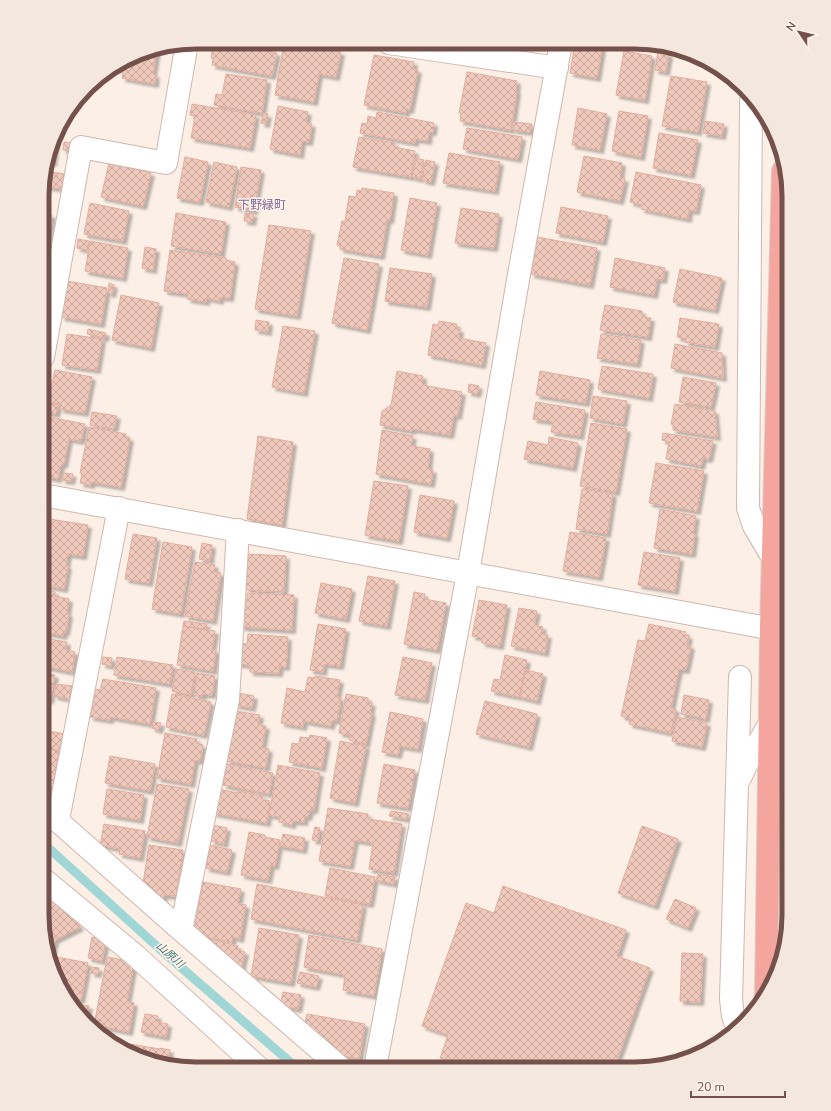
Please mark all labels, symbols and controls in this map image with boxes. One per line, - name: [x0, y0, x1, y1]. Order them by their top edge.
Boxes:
- north arrow: [779, 12, 819, 52]
- text: N: [783, 19, 800, 34]
- district label: 下野緑町: [238, 197, 286, 213]
- water label: 山原川: [153, 939, 188, 972]
- scale bar: [691, 1073, 785, 1099]
- text: 20 m: [697, 1079, 725, 1095]

